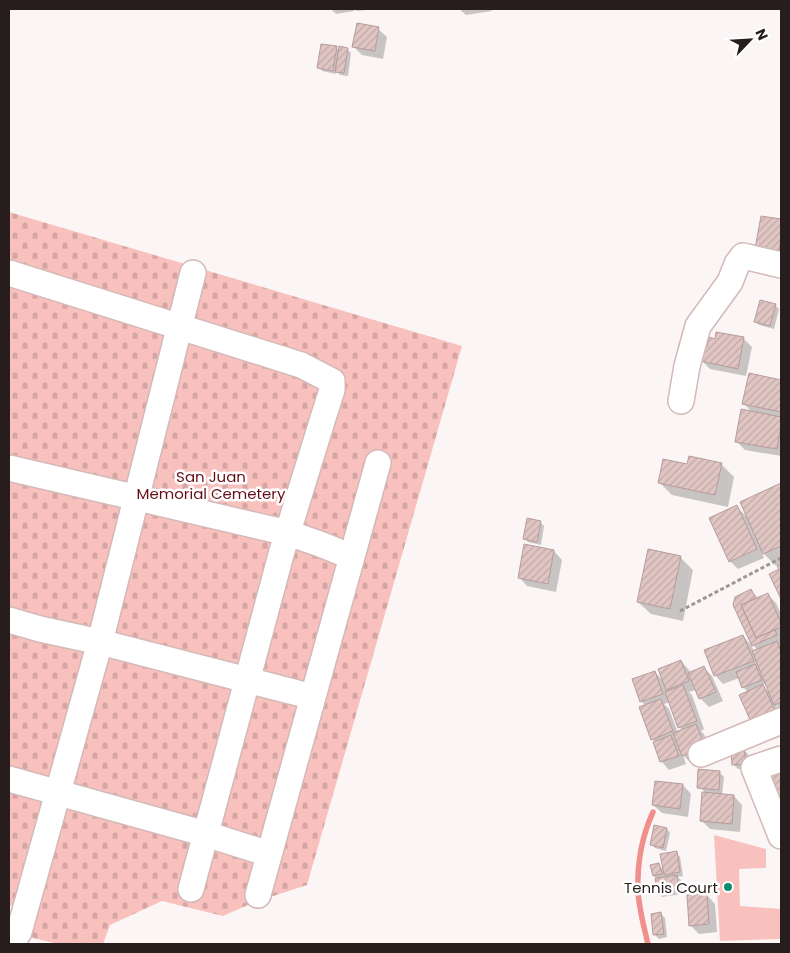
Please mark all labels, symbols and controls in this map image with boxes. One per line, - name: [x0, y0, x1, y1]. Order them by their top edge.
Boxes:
- north arrow: [725, 15, 775, 65]
- text: N: [750, 26, 773, 44]
- park label: San Juan Memorial Cemetery: [137, 466, 286, 504]
- place label: Tennis Court: [624, 877, 718, 898]
- marker: Tennis Court: [722, 881, 734, 893]

